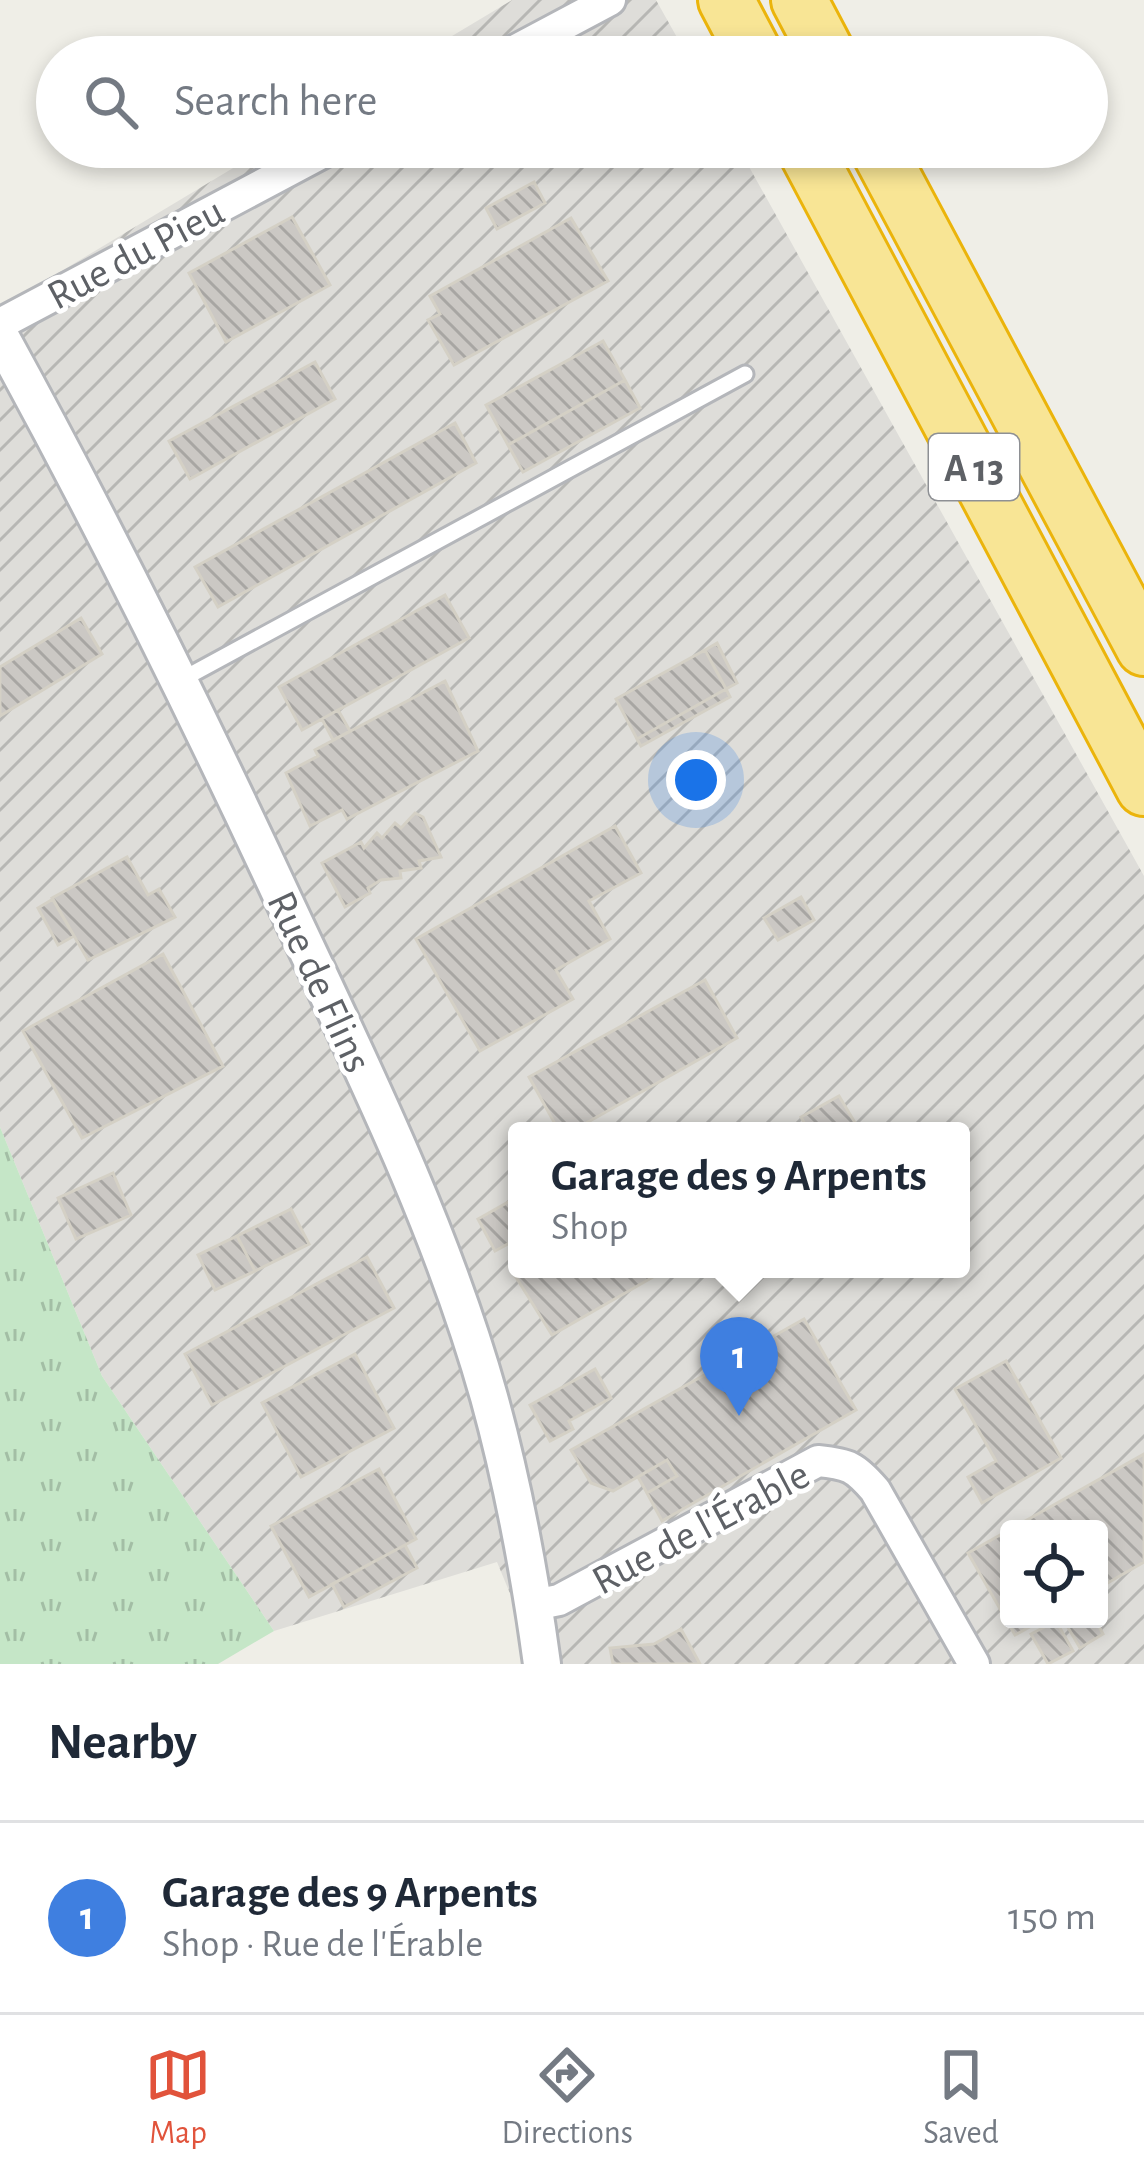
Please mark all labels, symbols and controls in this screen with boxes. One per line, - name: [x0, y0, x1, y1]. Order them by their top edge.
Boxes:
- search box: [36, 36, 1108, 168]
- icon: search: [78, 69, 144, 135]
- text: Search here: [174, 79, 377, 124]
- street label: Rue du Pieu: [41, 190, 231, 318]
- road number: A 13: [929, 434, 1019, 500]
- your location: [666, 750, 726, 810]
- street label: Rue de Flins: [259, 885, 379, 1079]
- popup: [508, 1122, 970, 1278]
- text: Garage des 9 Arpents: [551, 1154, 927, 1199]
- text: Shop: [551, 1208, 628, 1247]
- pin: 1: [700, 1317, 778, 1416]
- street label: Rue de l'Érable: [584, 1450, 816, 1602]
- map controls: [1000, 1520, 1108, 1628]
- button: locate: [1000, 1520, 1108, 1628]
- text: Nearby: [48, 1717, 197, 1768]
- text: Garage des 9 Arpents: [162, 1871, 538, 1916]
- text: 1: [80, 1898, 94, 1937]
- text: 150 m: [1008, 1898, 1096, 1937]
- text: Shop · Rue de l'Érable: [162, 1925, 483, 1964]
- tab: Map: [145, 2042, 211, 2154]
- tab: Directions: [501, 2042, 633, 2154]
- tab: Saved: [923, 2042, 999, 2154]

